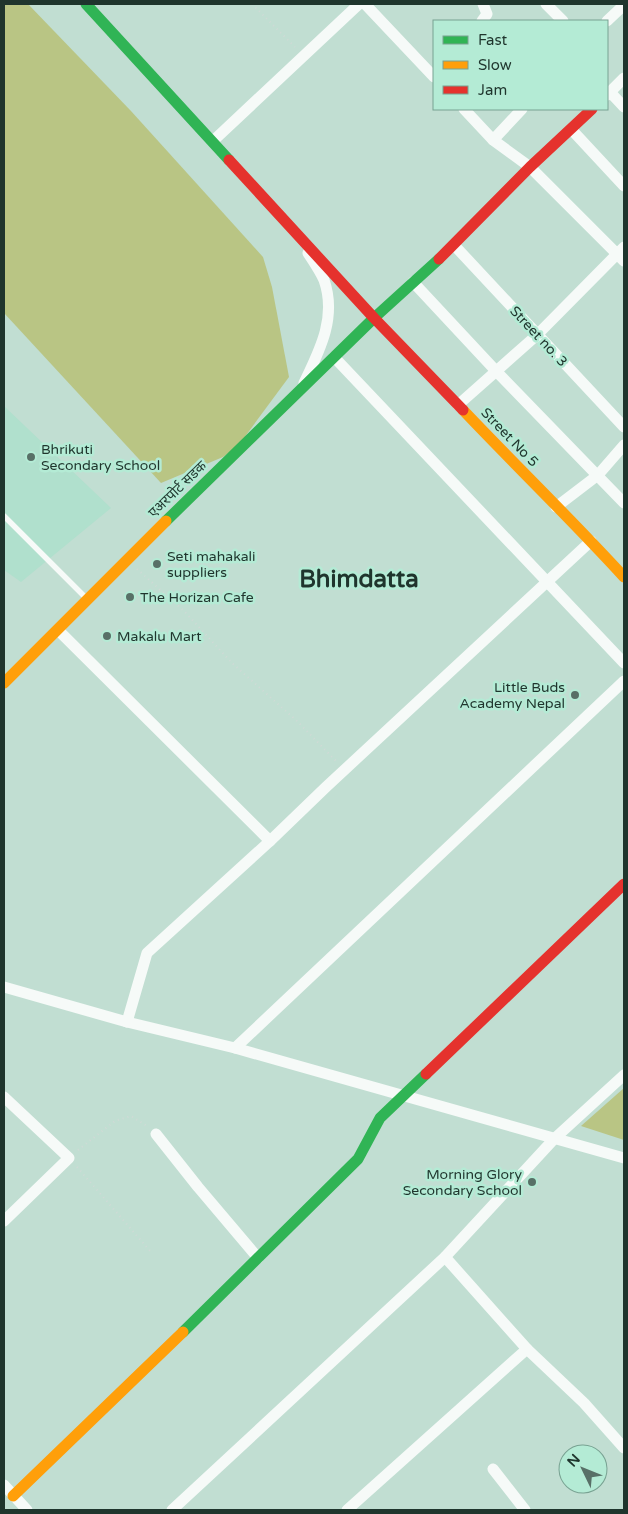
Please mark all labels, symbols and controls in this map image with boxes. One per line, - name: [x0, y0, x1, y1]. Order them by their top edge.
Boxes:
- legend: [433, 20, 608, 110]
- text: Fast: [478, 31, 508, 49]
- text: Slow: [478, 56, 512, 74]
- text: Jam: [478, 81, 507, 99]
- street label: Street no. 3: [506, 303, 571, 370]
- street label: Street No 5: [477, 404, 542, 470]
- place label: Bhrikuti Secondary School: [41, 441, 160, 474]
- marker: Bhrikuti Secondary School: [25, 451, 37, 463]
- street label: एअरपोर्ट सडक: [145, 457, 210, 521]
- place label: Seti mahakali suppliers: [167, 548, 255, 581]
- marker: Seti mahakali suppliers: [151, 558, 163, 570]
- district label: Bhimdatta: [299, 565, 419, 594]
- place label: The Horizan Cafe: [140, 589, 254, 606]
- marker: The Horizan Cafe: [124, 591, 136, 603]
- place label: Makalu Mart: [117, 628, 202, 645]
- marker: Makalu Mart: [101, 630, 113, 642]
- place label: Little Buds Academy Nepal: [460, 679, 565, 712]
- marker: Little Buds Academy Nepal: [569, 689, 581, 701]
- place label: Morning Glory Secondary School: [403, 1166, 522, 1199]
- marker: Morning Glory Secondary School: [526, 1176, 538, 1188]
- north arrow: [558, 1444, 608, 1494]
- text: N: [564, 1451, 584, 1470]

